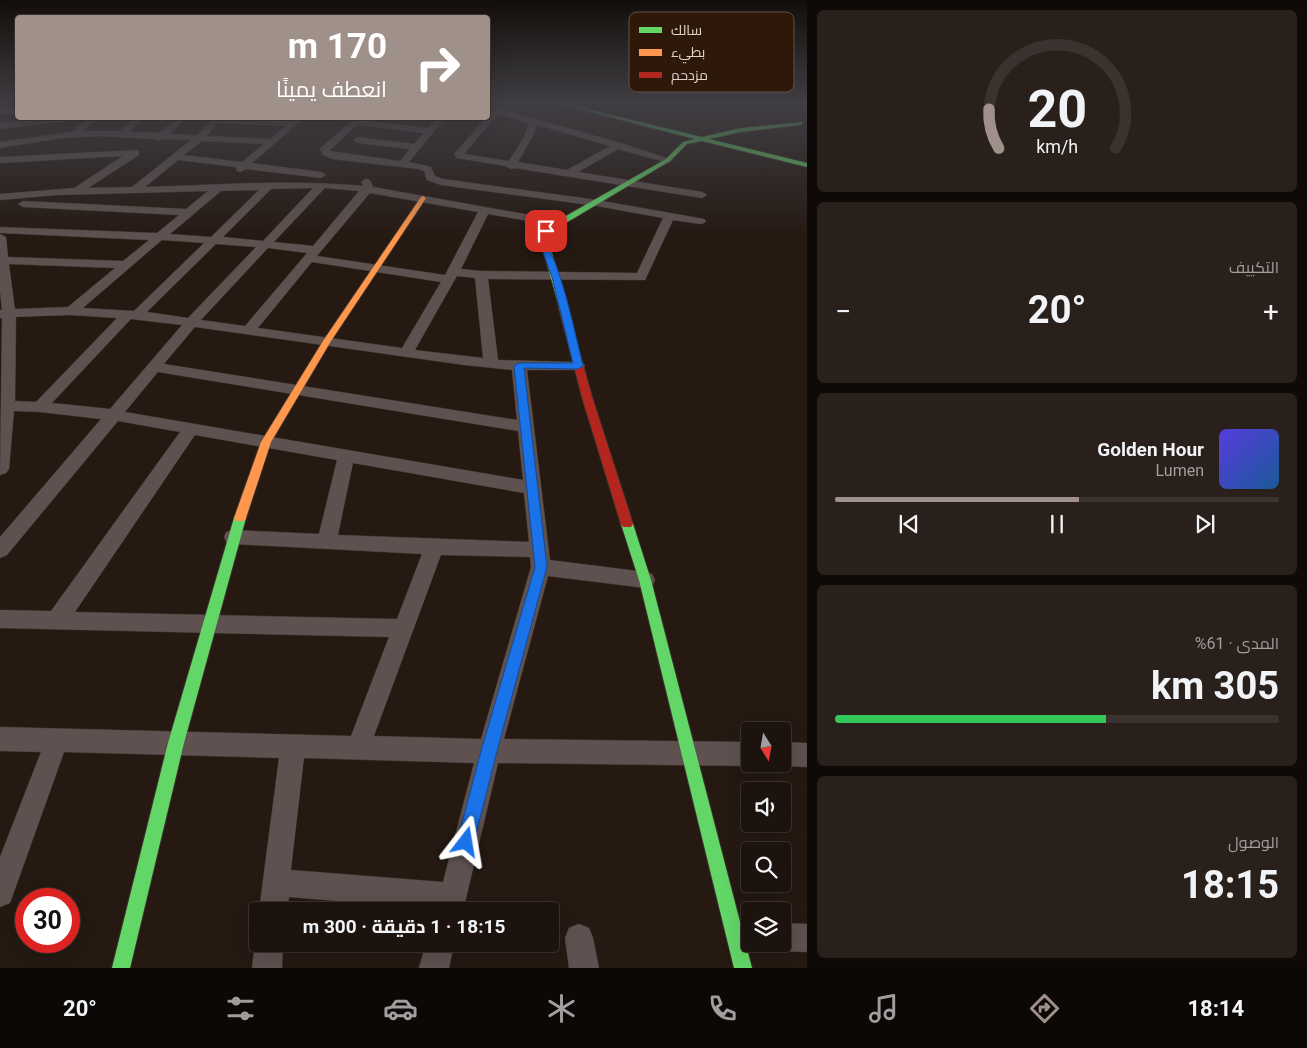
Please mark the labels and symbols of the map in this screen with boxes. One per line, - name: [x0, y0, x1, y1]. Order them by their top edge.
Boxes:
- legend: [629, 12, 794, 92]
- text: سالك: [671, 22, 702, 38]
- text: بطيء: [671, 44, 705, 64]
- text: مزدحم: [671, 67, 708, 85]
- pin: [525, 210, 567, 252]
- north arrow: [741, 722, 791, 772]
- position arrow: [439, 815, 491, 867]
- speed limit sign: 30: [15, 888, 80, 953]

